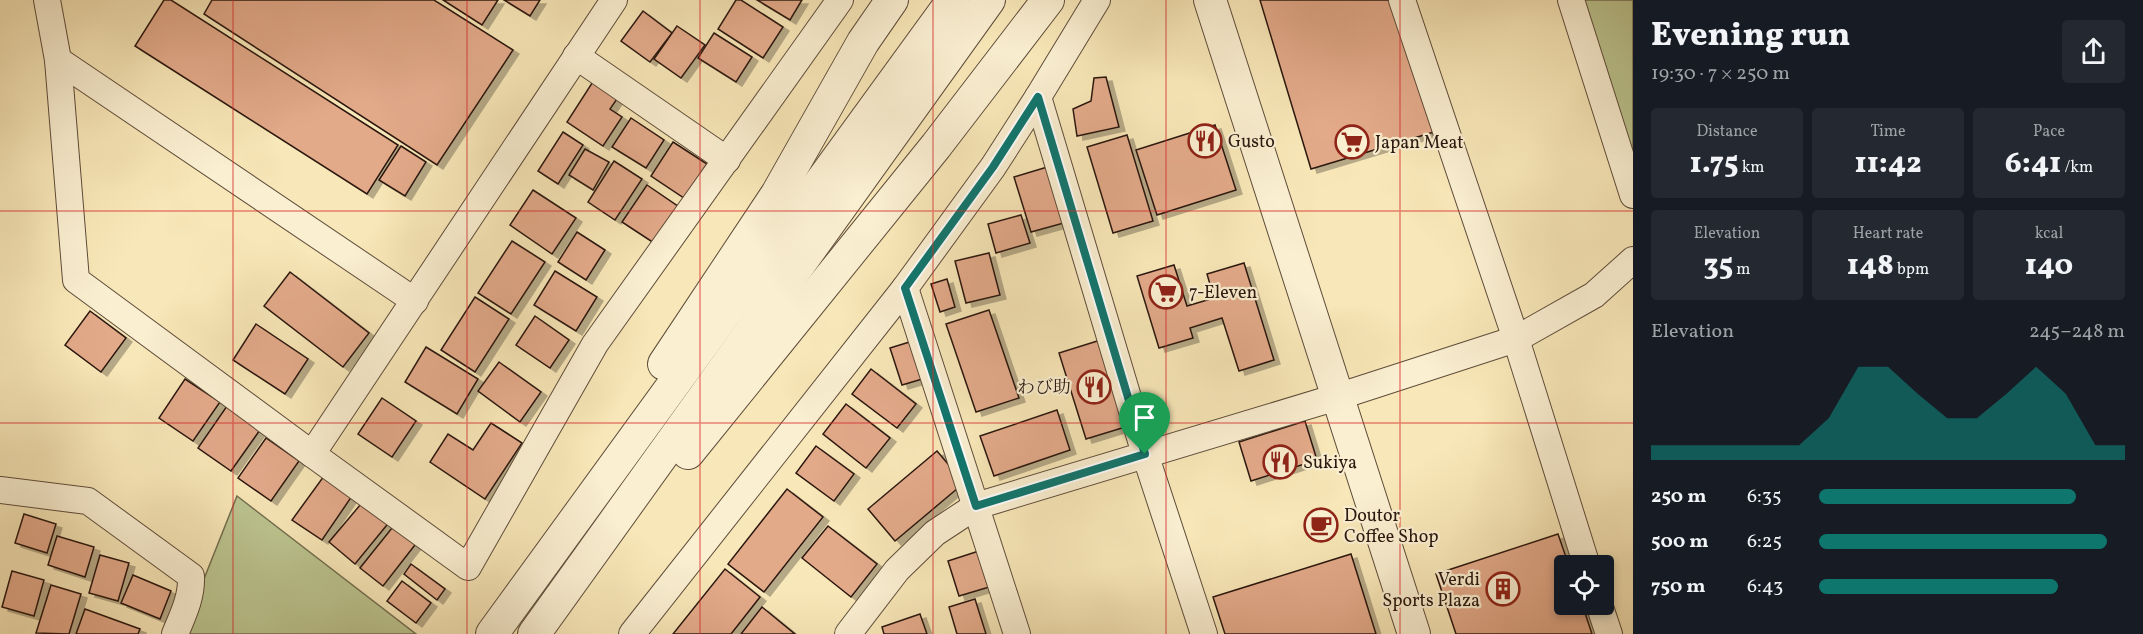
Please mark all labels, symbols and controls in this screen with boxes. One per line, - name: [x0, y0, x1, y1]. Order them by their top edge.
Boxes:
- text: Evening run: [1651, 14, 1850, 60]
- button: share: [2062, 20, 2125, 83]
- text: 19:30 · 7 × 250 m: [1651, 60, 1790, 88]
- text: Distance: [1696, 121, 1758, 143]
- text: Time: [1870, 121, 1906, 143]
- text: Pace: [2033, 121, 2065, 143]
- restaurant icon: Gusto: [1187, 123, 1223, 159]
- supermarket icon: Japan Meat: [1334, 124, 1370, 160]
- place label: Gusto: [1228, 130, 1275, 155]
- place label: Japan Meat: [1375, 131, 1463, 156]
- text: 1.75: [1689, 143, 1738, 185]
- text: 11:42: [1854, 143, 1922, 185]
- text: 6:41: [2005, 143, 2061, 185]
- text: km: [1738, 157, 1765, 179]
- text: /km: [2061, 157, 2093, 179]
- text: Elevation: [1694, 223, 1760, 245]
- text: Heart rate: [1853, 223, 1923, 245]
- text: kcal: [2035, 223, 2063, 245]
- text: 35: [1703, 245, 1733, 287]
- text: 148: [1847, 245, 1894, 287]
- text: 140: [2025, 245, 2073, 287]
- text: m: [1733, 259, 1751, 281]
- text: bpm: [1894, 259, 1929, 281]
- supermarket icon: 7-Eleven: [1148, 274, 1184, 310]
- place label: 7-Eleven: [1189, 281, 1257, 306]
- text: Elevation: [1651, 318, 1734, 346]
- text: 245–248 m: [2029, 318, 2125, 346]
- restaurant icon: わび助: [1076, 369, 1112, 405]
- place label: わび助: [1017, 376, 1071, 401]
- pin: [1119, 392, 1170, 454]
- icon: arrive: [1128, 401, 1161, 434]
- restaurant icon: Sukiya: [1262, 444, 1298, 480]
- place label: Sukiya: [1303, 451, 1357, 476]
- text: 250 m: [1651, 483, 1707, 511]
- text: 6:35: [1747, 483, 1782, 511]
- place label: Doutor Coffee Shop: [1344, 504, 1439, 550]
- cafe icon: Doutor Coffee Shop: [1303, 507, 1339, 543]
- text: 500 m: [1651, 528, 1709, 556]
- text: 6:25: [1747, 528, 1782, 556]
- map controls: [1554, 555, 1614, 615]
- button: locate: [1554, 555, 1614, 615]
- place label: Verdi Sports Plaza: [1382, 568, 1480, 614]
- building icon: Verdi Sports Plaza: [1485, 571, 1521, 607]
- text: 750 m: [1651, 573, 1706, 601]
- text: 6:43: [1747, 573, 1783, 601]

